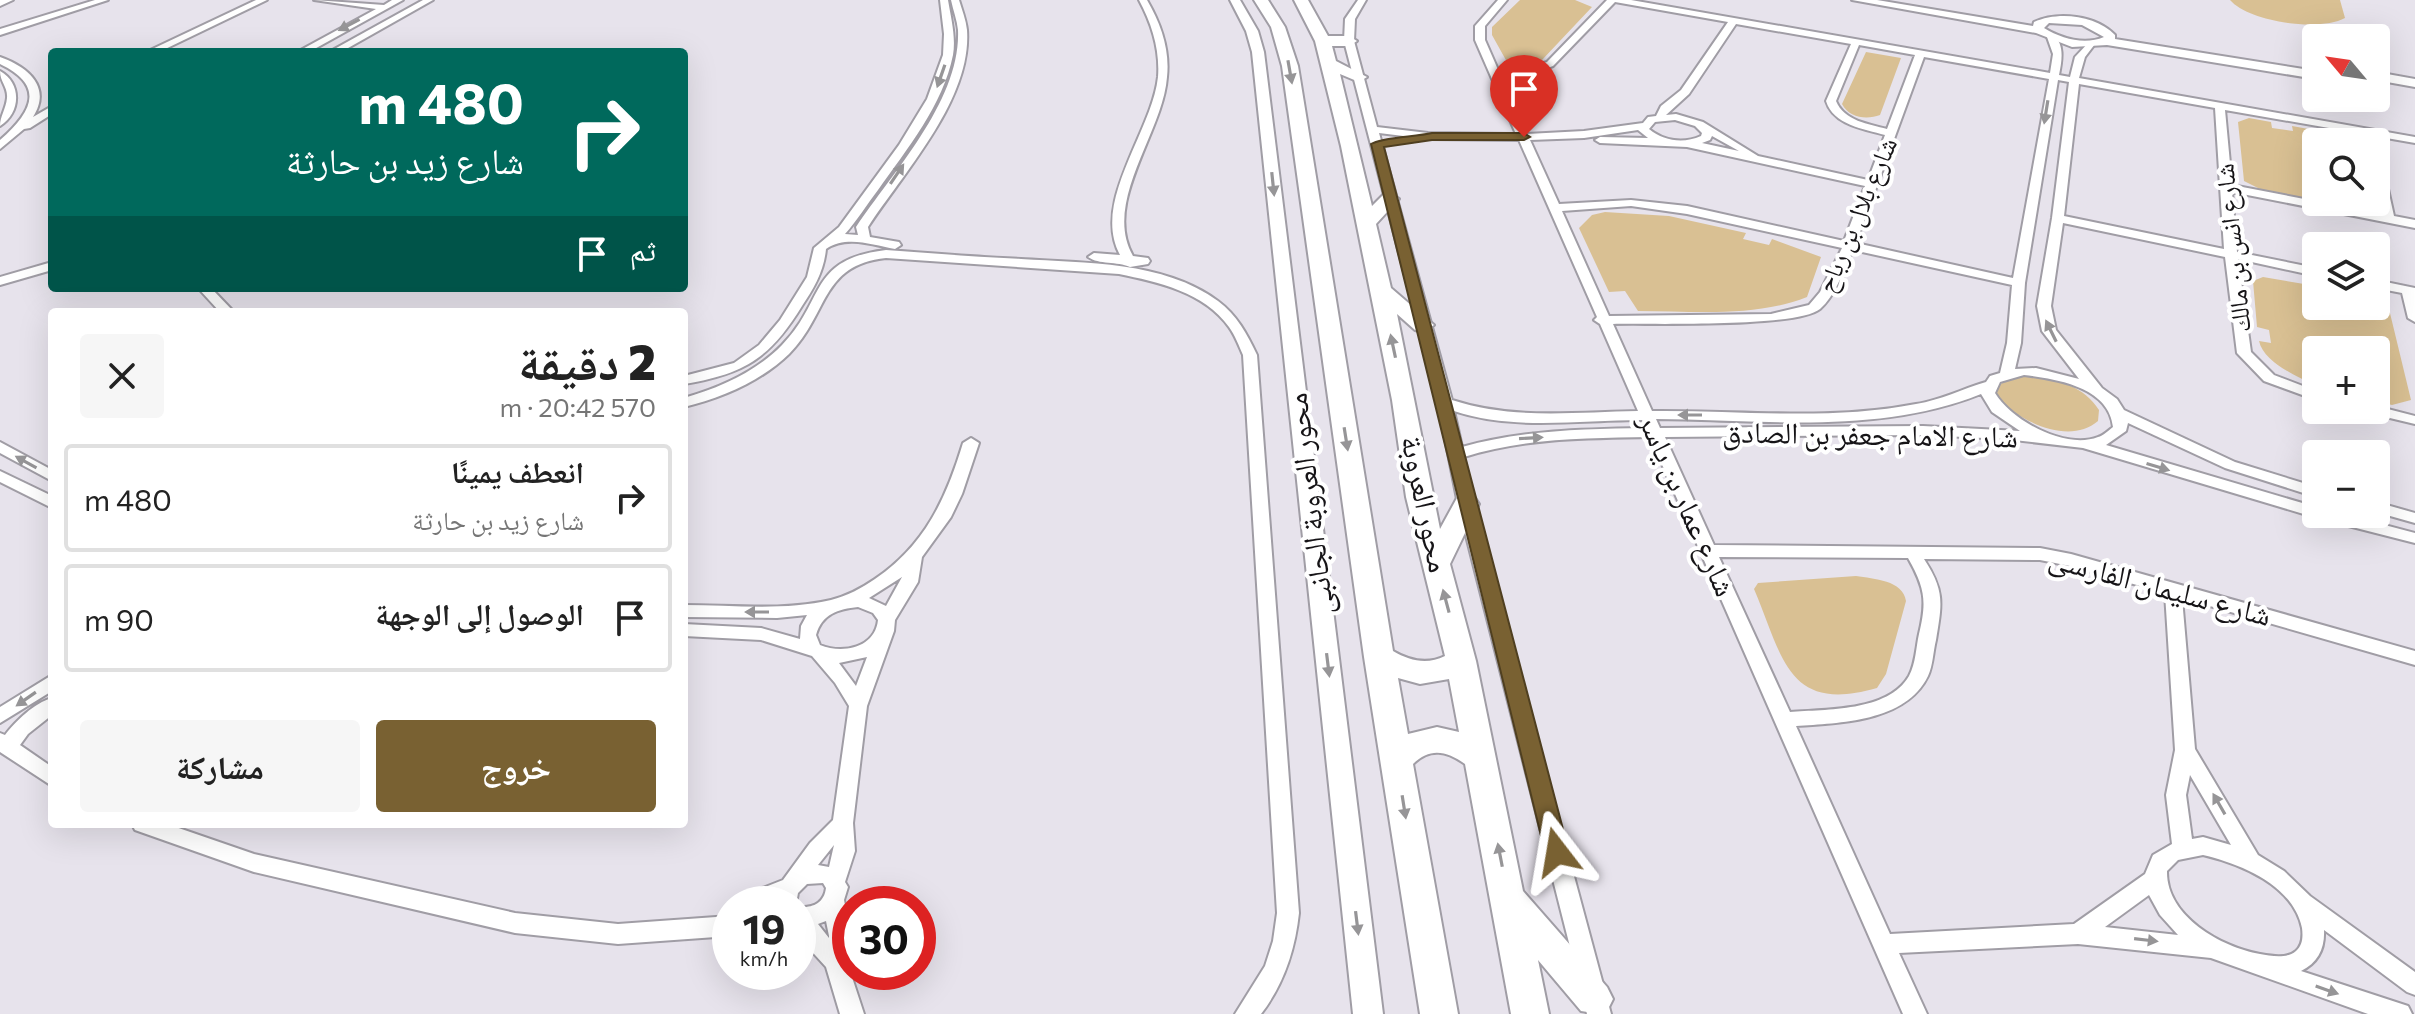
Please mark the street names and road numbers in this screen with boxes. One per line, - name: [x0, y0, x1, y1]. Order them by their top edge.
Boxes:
- street label: شارع بلال بن رباح: [1809, 132, 1904, 297]
- street label: شارع انس بن مالك: [2207, 162, 2258, 334]
- street label: محور العروبة الجانبى: [1276, 391, 1341, 617]
- street label: شارع عمار بن ياسر: [1629, 406, 1746, 602]
- street label: شارع الامام جعفر بن الصادق: [1722, 411, 2018, 457]
- street label: محور العروبة: [1394, 432, 1460, 575]
- street label: شارع سليمان الفارسى: [2045, 537, 2276, 635]

